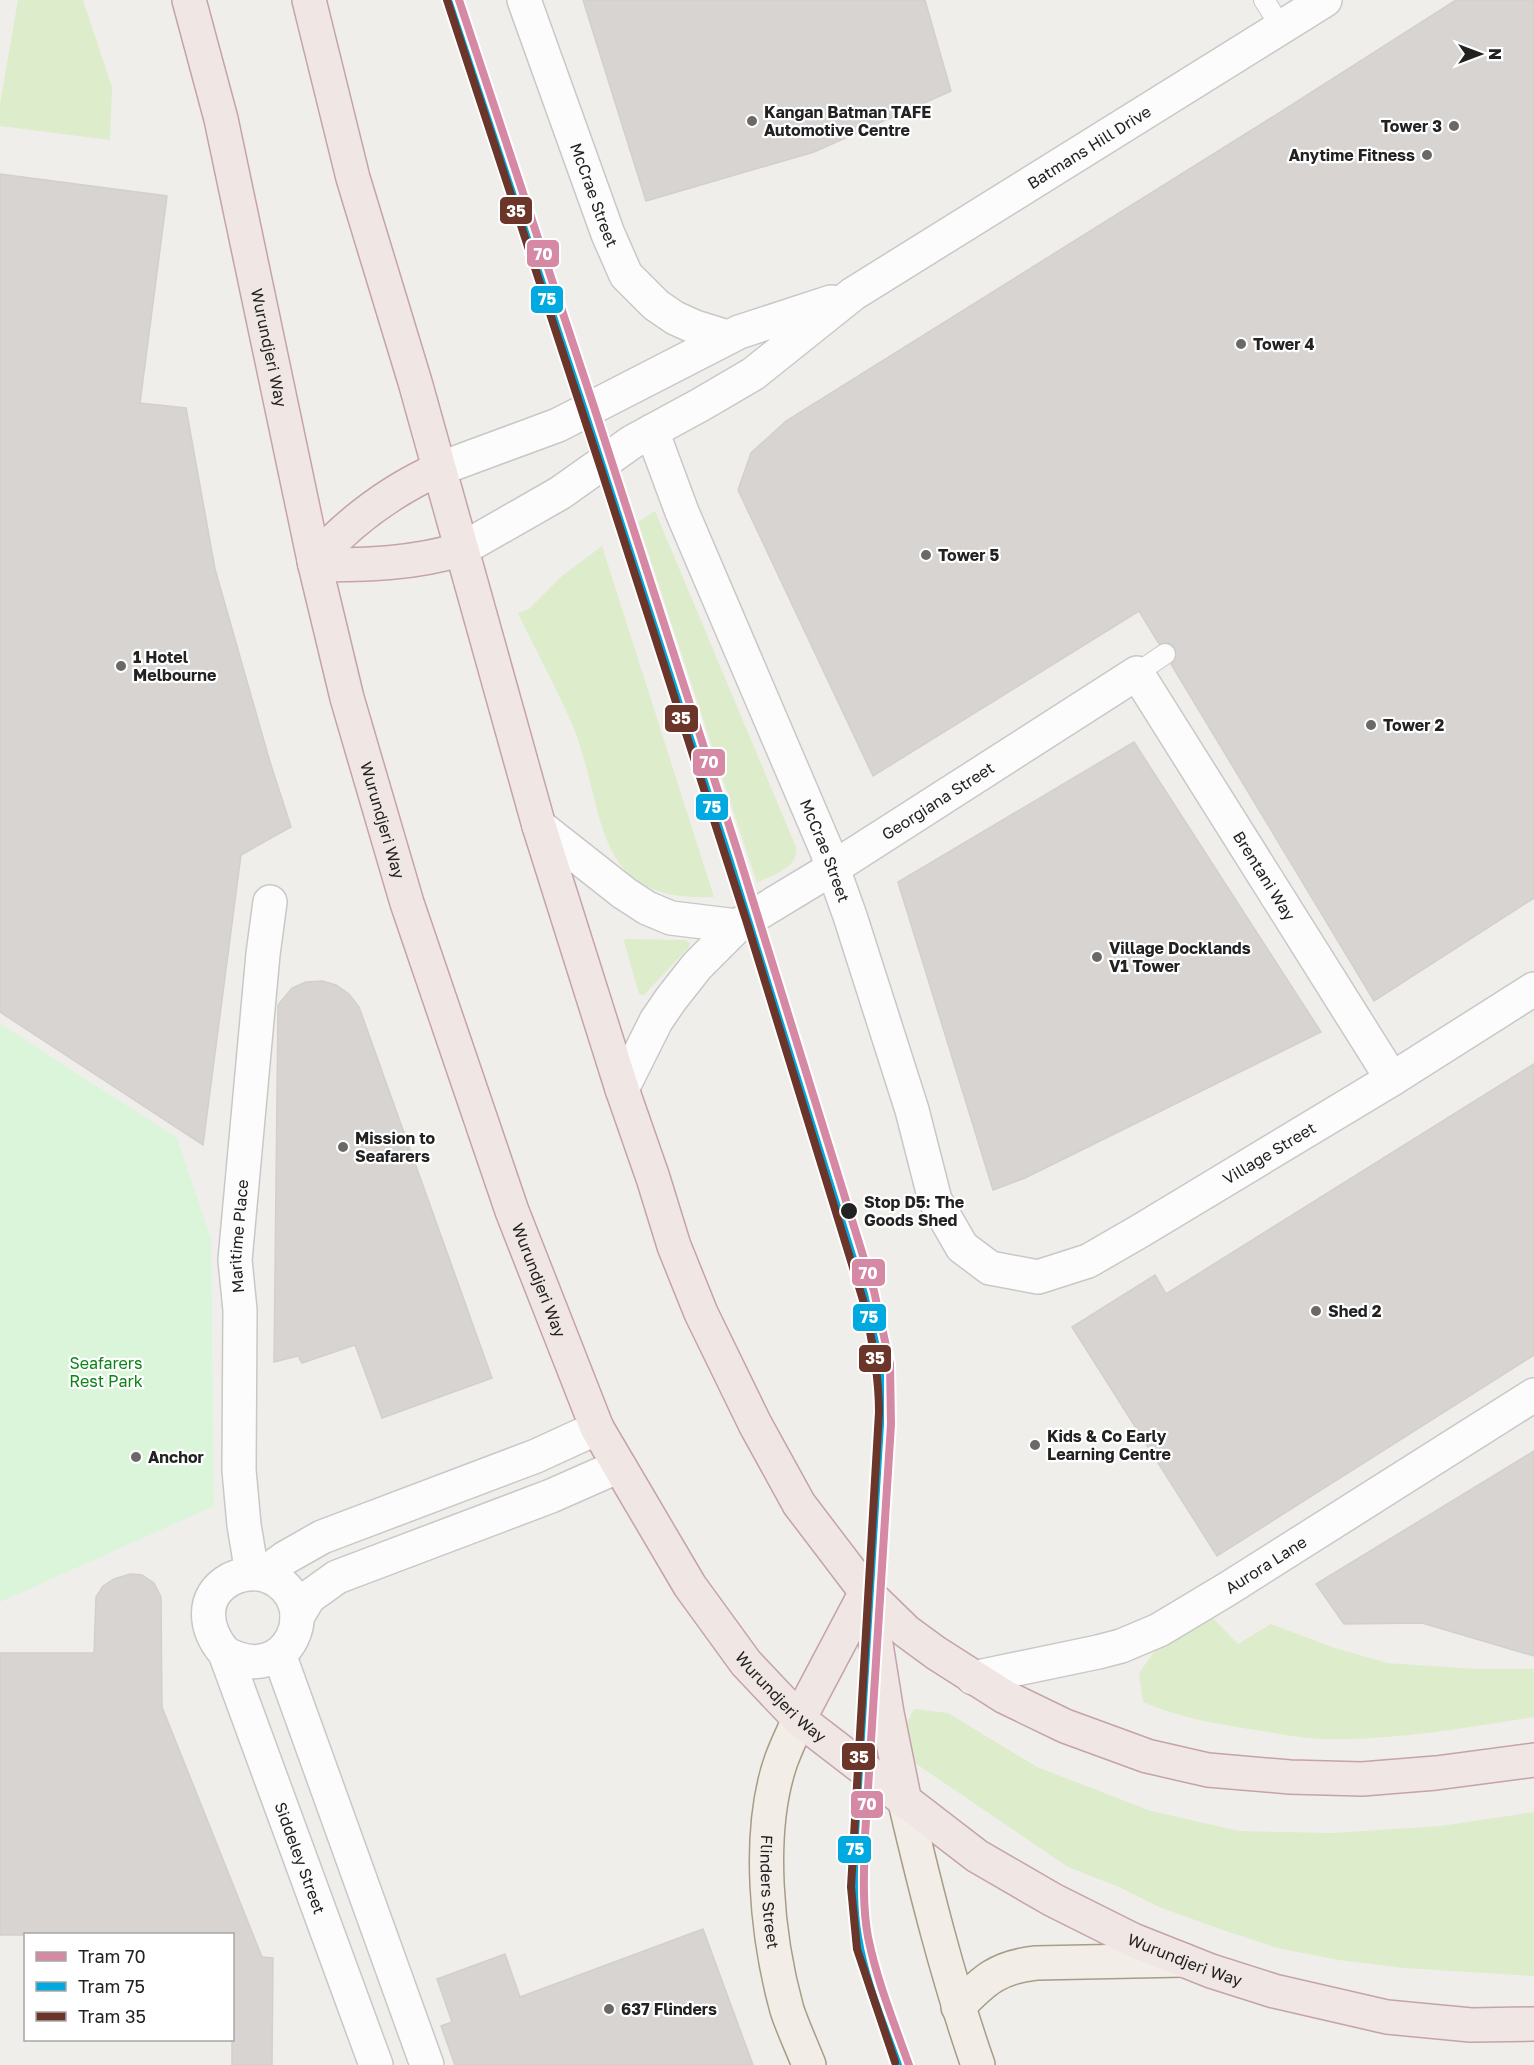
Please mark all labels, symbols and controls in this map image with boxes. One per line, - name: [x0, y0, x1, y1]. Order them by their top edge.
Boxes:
- north arrow: [1450, 24, 1510, 84]
- text: N: [1485, 48, 1505, 60]
- street label: Batmans Hill Drive: [1023, 101, 1155, 193]
- place label: Kangan Batman TAFE Automotive Centre: [764, 102, 931, 140]
- marker: Kangan Batman TAFE Automotive Centre: [745, 114, 759, 128]
- place label: Tower 3: [1381, 116, 1442, 136]
- marker: Tower 3: [1447, 119, 1461, 133]
- street label: McCrae Street: [566, 140, 622, 250]
- place label: Anytime Fitness: [1289, 145, 1415, 165]
- marker: Anytime Fitness: [1420, 148, 1434, 162]
- line badge: 35: [499, 196, 533, 225]
- text: 35: [506, 201, 526, 221]
- line badge: 70: [526, 239, 560, 268]
- text: 70: [533, 244, 553, 264]
- line badge: 75: [530, 285, 564, 314]
- street label: Wurundjeri Way: [247, 287, 291, 409]
- text: 75: [538, 289, 556, 309]
- place label: Tower 4: [1253, 334, 1315, 354]
- marker: Tower 4: [1234, 337, 1248, 351]
- place label: Tower 5: [938, 545, 1000, 565]
- marker: Tower 5: [919, 548, 933, 562]
- place label: 1 Hotel Melbourne: [133, 647, 216, 685]
- marker: 1 Hotel Melbourne: [114, 659, 128, 673]
- line badge: 35: [664, 704, 699, 733]
- text: 35: [671, 708, 691, 728]
- place label: Tower 2: [1383, 715, 1445, 735]
- marker: Tower 2: [1364, 718, 1378, 732]
- line badge: 70: [692, 748, 726, 777]
- text: 70: [699, 752, 719, 772]
- street label: Georgiana Street: [878, 757, 998, 844]
- street label: Wurundjeri Way: [356, 759, 409, 881]
- line badge: 75: [695, 793, 729, 821]
- street label: McCrae Street: [796, 796, 854, 905]
- text: 75: [703, 797, 721, 817]
- street label: Brentani Way: [1229, 827, 1300, 924]
- place label: Village Docklands V1 Tower: [1109, 938, 1251, 976]
- marker: Village Docklands V1 Tower: [1090, 950, 1104, 964]
- street label: Village Street: [1219, 1117, 1319, 1189]
- place label: Mission to Seafarers: [355, 1128, 436, 1166]
- marker: Mission to Seafarers: [336, 1140, 350, 1154]
- street label: Maritime Place: [225, 1178, 252, 1294]
- place label: Stop D5: The Goods Shed: [864, 1192, 964, 1230]
- marker: Stop D5: The Goods Shed: [839, 1201, 859, 1221]
- street label: Wurundjeri Way: [508, 1220, 570, 1340]
- line badge: 70: [851, 1258, 886, 1287]
- text: 70: [858, 1263, 878, 1283]
- place label: Shed 2: [1328, 1301, 1382, 1321]
- line badge: 75: [852, 1303, 887, 1332]
- marker: Shed 2: [1309, 1304, 1323, 1318]
- text: 75: [860, 1307, 878, 1327]
- line badge: 35: [858, 1344, 892, 1373]
- text: 35: [865, 1348, 885, 1368]
- park label: Seafarers Rest Park: [69, 1353, 143, 1391]
- place label: Kids & Co Early Learning Centre: [1047, 1426, 1171, 1464]
- marker: Kids & Co Early Learning Centre: [1028, 1438, 1042, 1452]
- place label: Anchor: [148, 1447, 204, 1467]
- marker: Anchor: [129, 1450, 143, 1464]
- street label: Aurora Lane: [1222, 1531, 1310, 1598]
- street label: Wurundjeri Way: [731, 1647, 830, 1746]
- line badge: 35: [841, 1742, 876, 1771]
- text: 35: [849, 1747, 869, 1767]
- line badge: 70: [850, 1790, 884, 1819]
- text: 70: [857, 1794, 877, 1814]
- street label: Siddeley Street: [270, 1799, 330, 1917]
- street label: Flinders Street: [757, 1834, 784, 1950]
- line badge: 75: [837, 1835, 872, 1864]
- text: 75: [846, 1839, 864, 1859]
- street label: Wurundjeri Way: [1125, 1929, 1245, 1990]
- legend: [24, 1933, 234, 2041]
- text: Tram 70: [78, 1945, 146, 1967]
- text: Tram 75: [78, 1975, 145, 1997]
- place label: 637 Flinders: [621, 1999, 717, 2019]
- marker: 637 Flinders: [602, 2002, 616, 2016]
- text: Tram 35: [78, 2005, 146, 2027]

